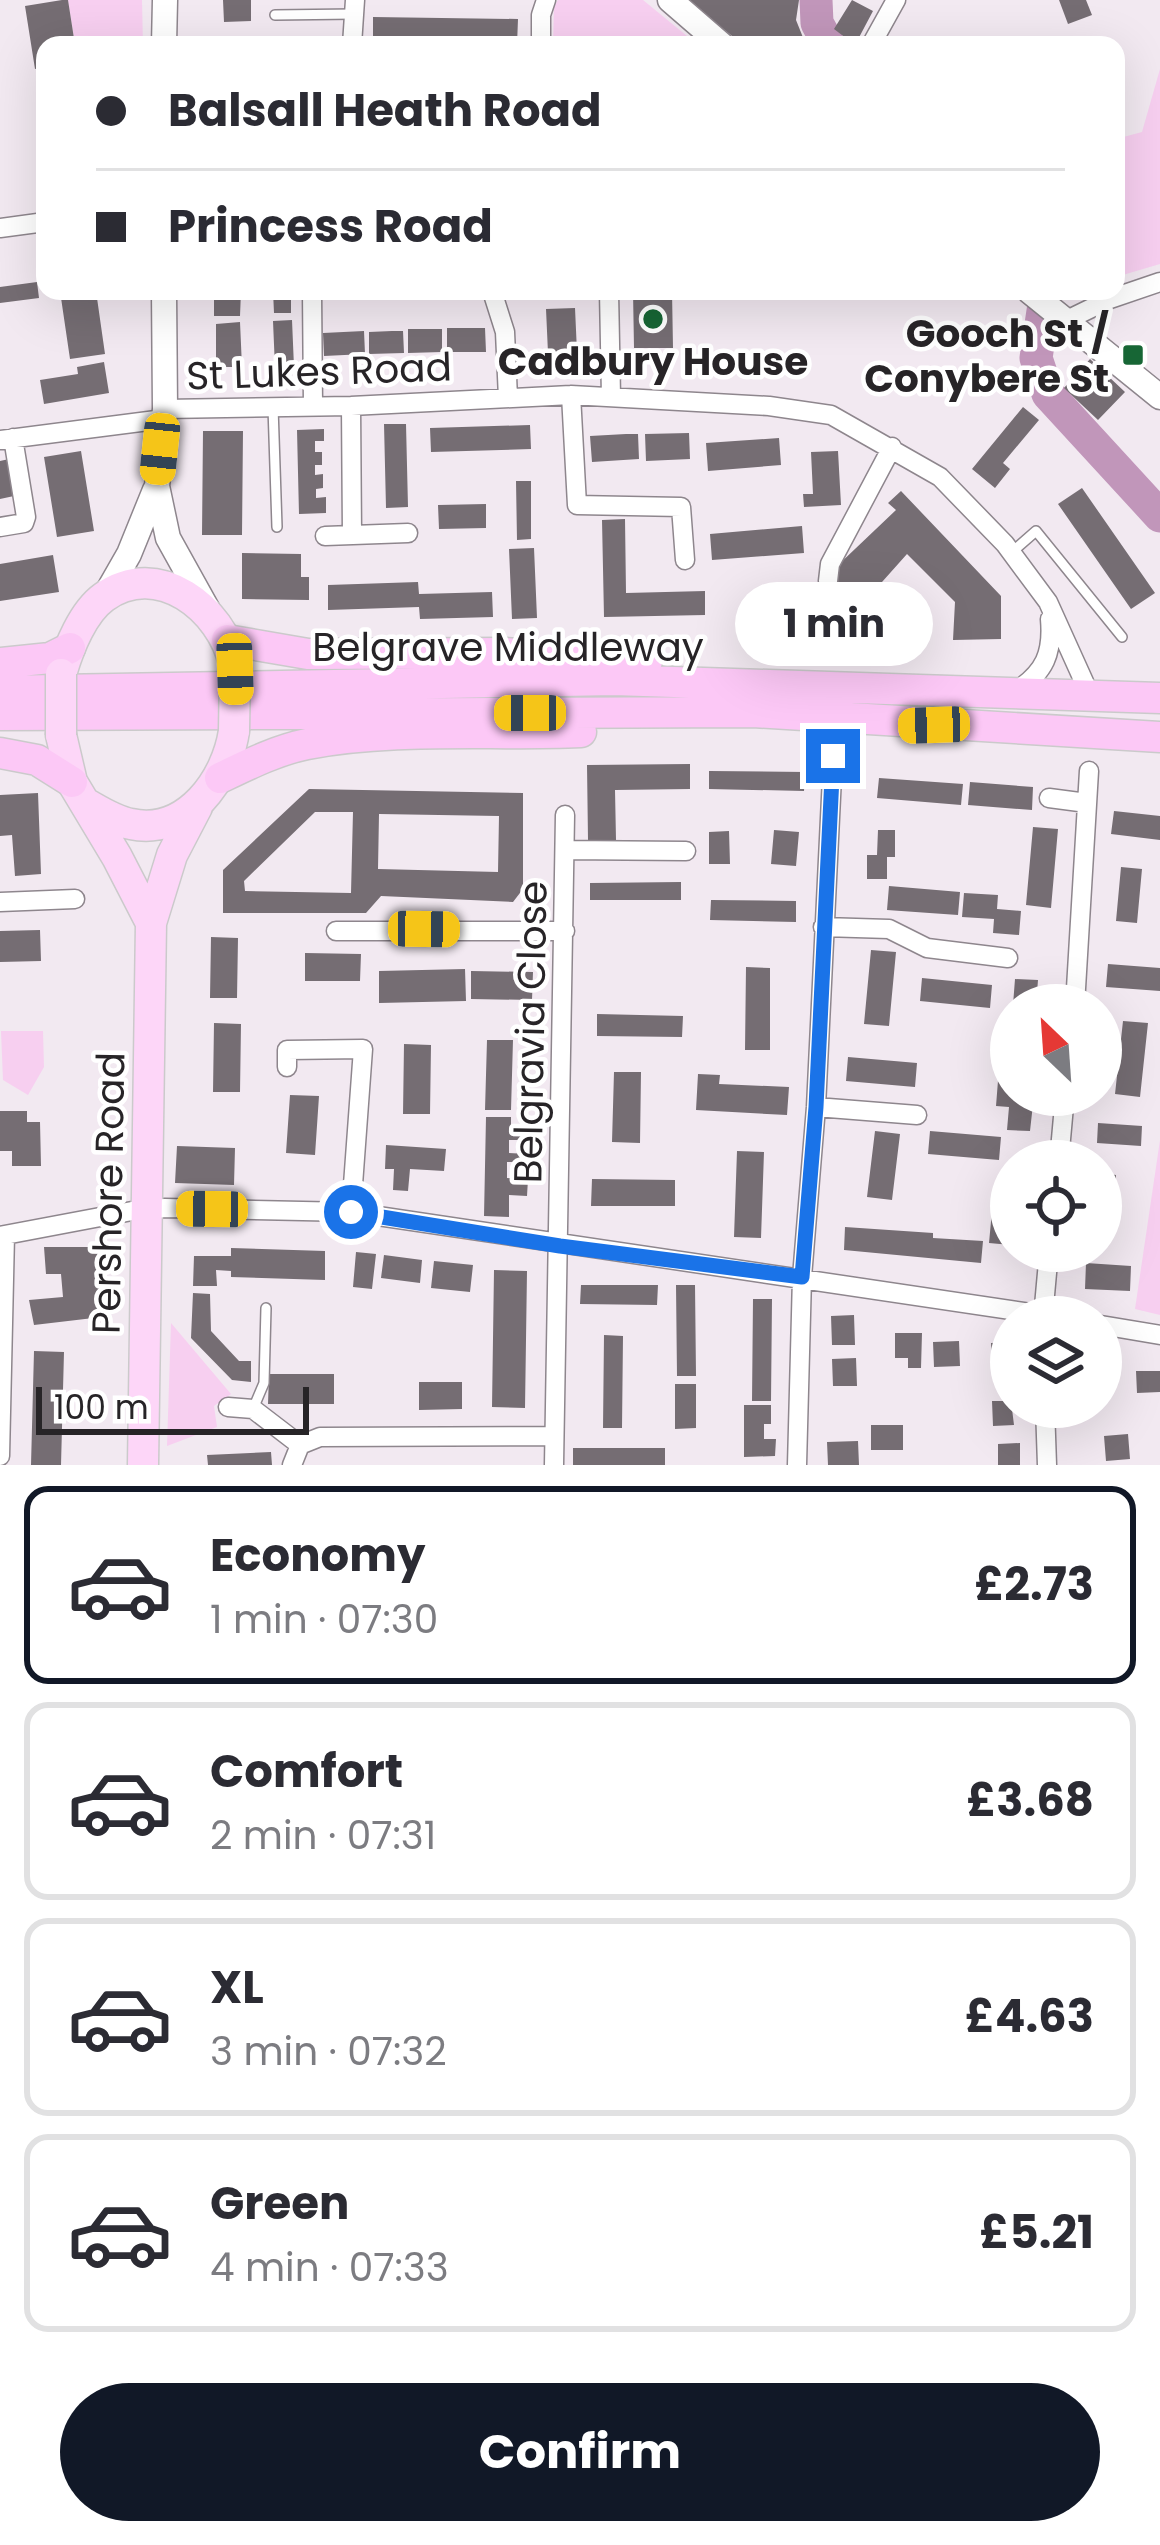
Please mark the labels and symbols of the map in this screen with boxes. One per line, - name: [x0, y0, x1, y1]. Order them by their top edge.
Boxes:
- marker: Cadbury House: [640, 306, 666, 332]
- place label: Gooch St / Conybere St: [864, 306, 1109, 406]
- place label: Cadbury House: [498, 334, 808, 389]
- street label: St Lukes Road: [185, 339, 453, 404]
- marker: Gooch St / Conybere St: [1120, 342, 1146, 368]
- car: [138, 411, 182, 487]
- callout: 1 min: [734, 582, 932, 666]
- street label: Belgrave Middleway: [312, 620, 704, 675]
- car: [216, 632, 254, 706]
- car: [494, 695, 566, 731]
- car: [897, 706, 971, 744]
- route end: [806, 729, 860, 783]
- street label: Belgravia Close: [500, 880, 561, 1184]
- car: [388, 910, 460, 948]
- north arrow: [990, 984, 1122, 1116]
- street label: Pershore Road: [79, 1051, 138, 1335]
- route start: [324, 1185, 378, 1239]
- car: [176, 1190, 248, 1228]
- scale bar: [36, 1381, 309, 1434]

